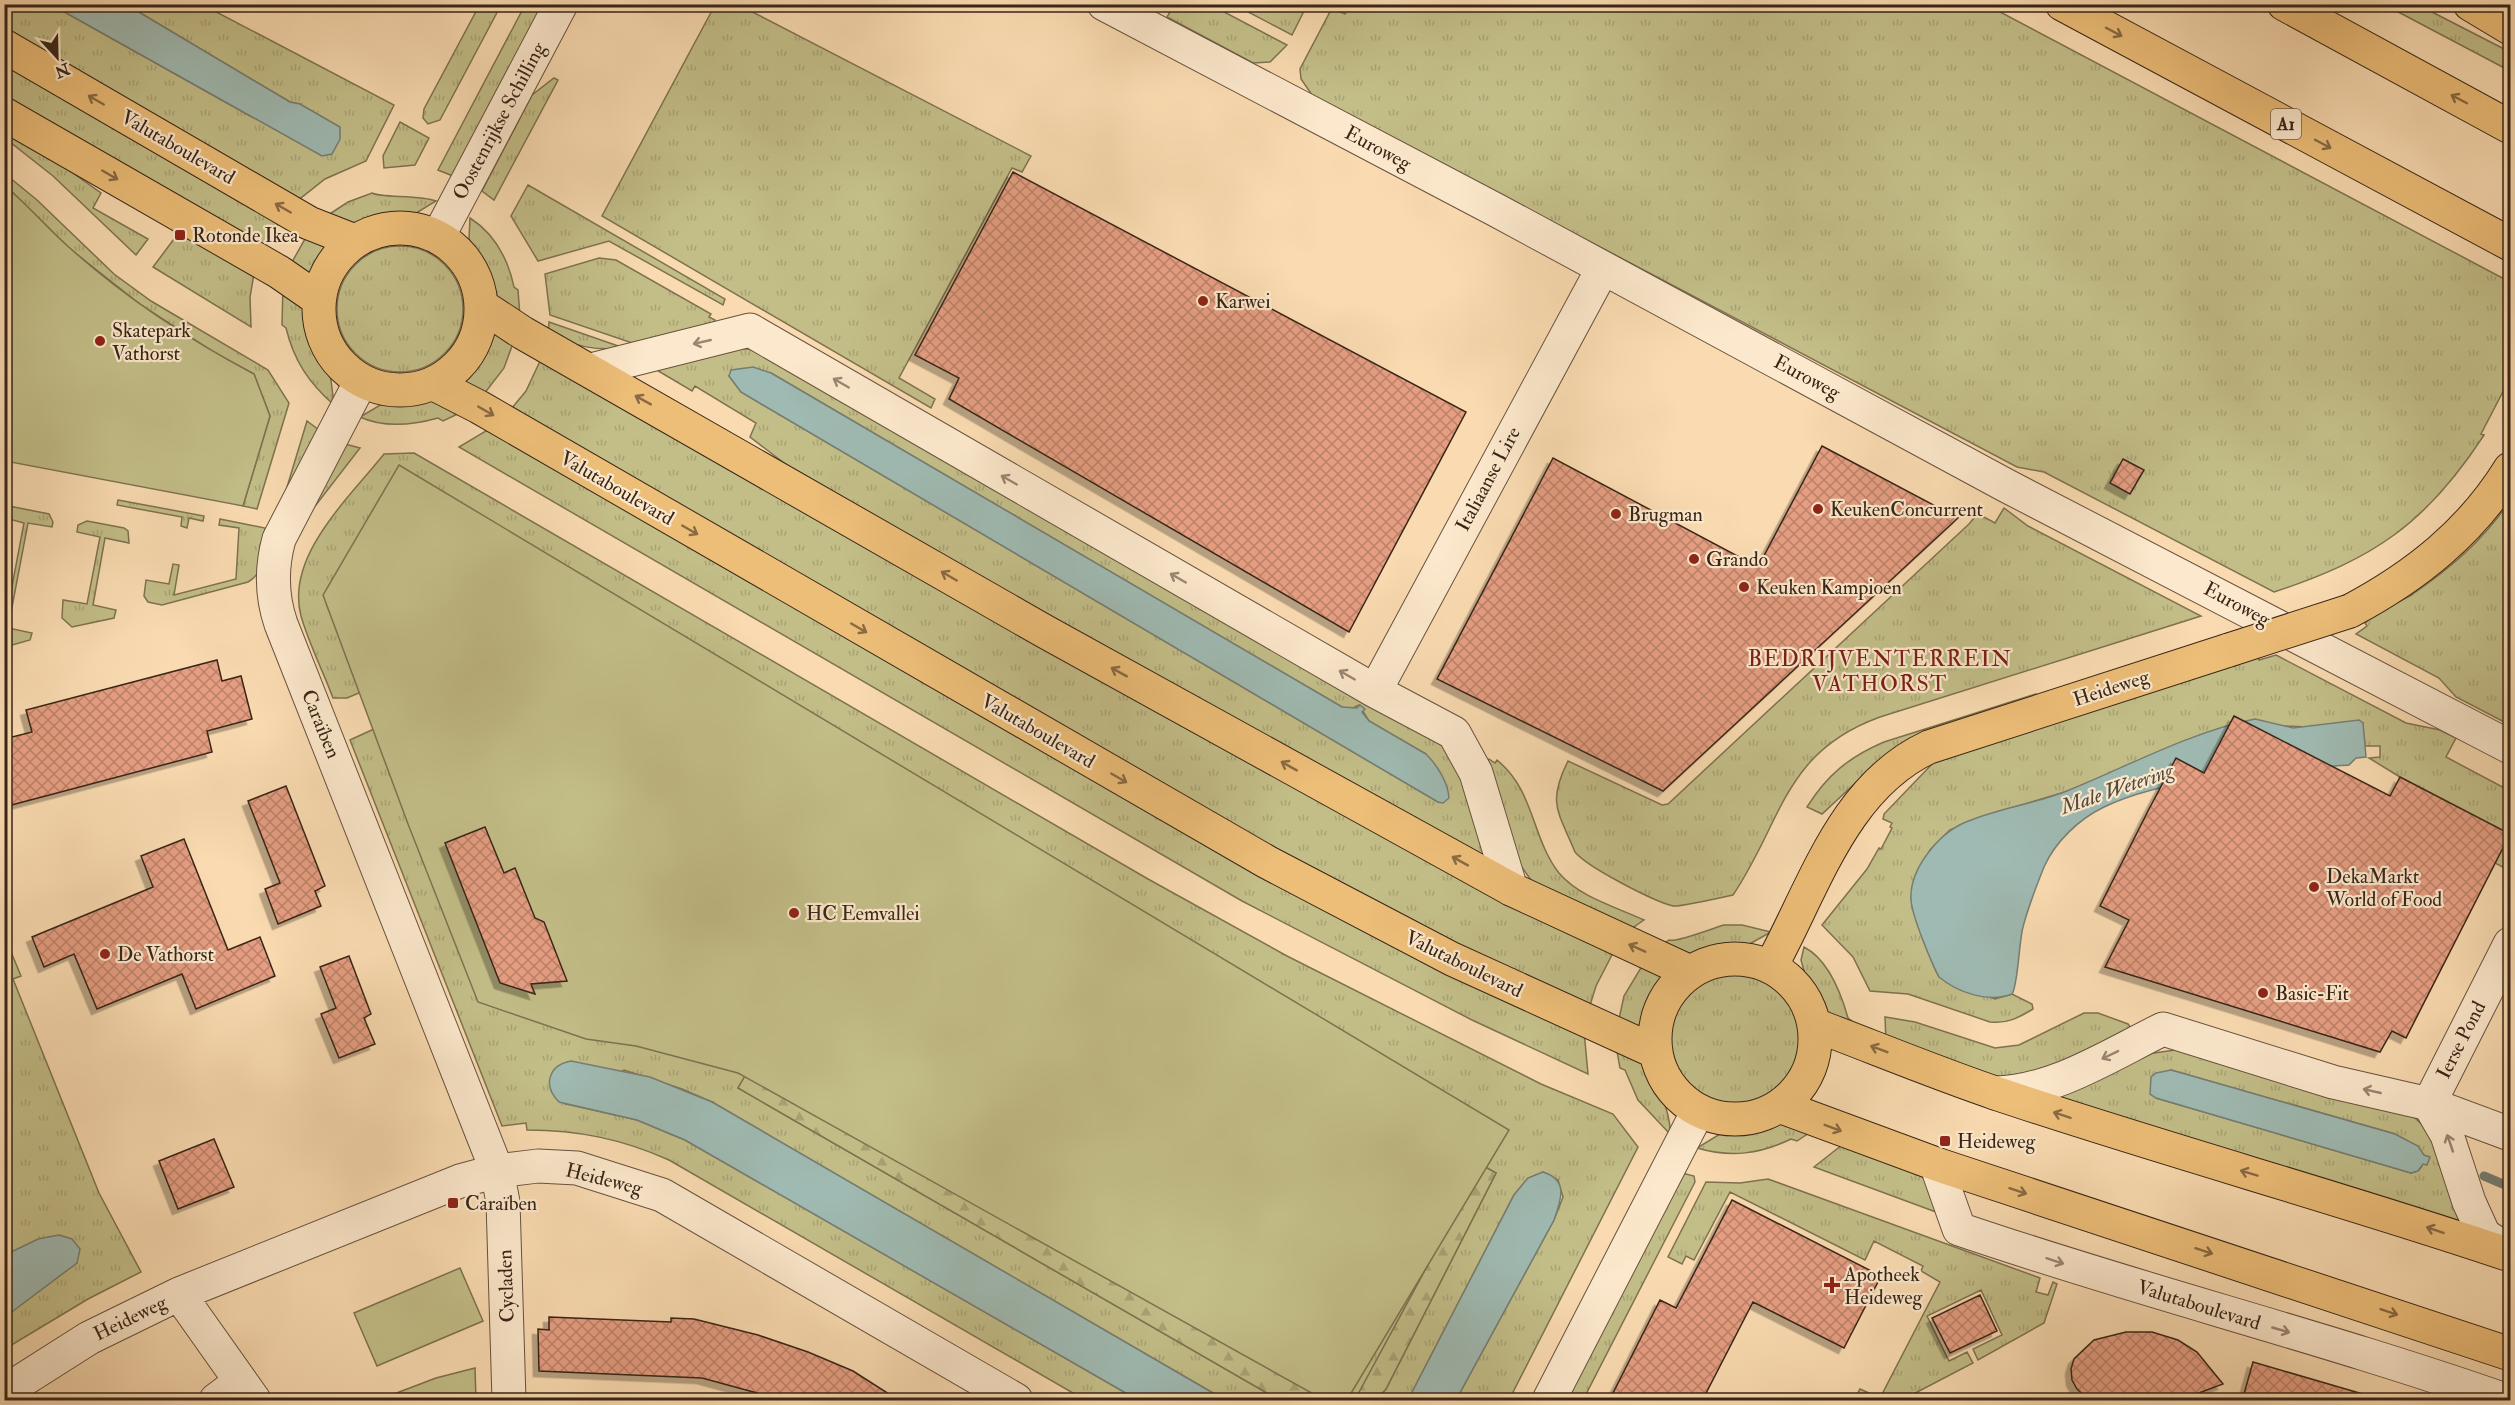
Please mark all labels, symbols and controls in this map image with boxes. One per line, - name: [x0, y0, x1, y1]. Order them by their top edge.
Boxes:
- north arrow: [27, 27, 87, 87]
- one-way arrow: [2104, 27, 2122, 38]
- street label: Oostenrijkse Schilling: [447, 37, 552, 204]
- text: N: [51, 58, 74, 82]
- one-way arrow: [88, 93, 105, 105]
- one-way arrow: [2451, 93, 2468, 105]
- street label: Valutaboulevard: [116, 104, 240, 190]
- road number: A1: [2271, 109, 2301, 139]
- street label: Euroweg: [1340, 120, 1417, 176]
- one-way arrow: [2313, 139, 2331, 150]
- one-way arrow: [101, 169, 118, 181]
- one-way arrow: [275, 202, 292, 214]
- place label: Rotonde Ikea: [192, 223, 299, 248]
- marker: Rotonde Ikea: [173, 228, 187, 242]
- place label: Karwei: [1215, 289, 1271, 314]
- marker: Karwei: [1196, 294, 1210, 308]
- place label: Skatepark Vathorst: [112, 318, 191, 366]
- marker: Skatepark Vathorst: [93, 334, 107, 348]
- one-way arrow: [692, 337, 712, 348]
- street label: Euroweg: [1769, 349, 1846, 405]
- one-way arrow: [832, 376, 849, 388]
- one-way arrow: [635, 394, 653, 405]
- one-way arrow: [477, 405, 494, 417]
- street label: Italiaanse Lire: [1450, 422, 1526, 536]
- street label: Valutaboulevard: [555, 445, 679, 531]
- one-way arrow: [1001, 474, 1019, 485]
- place label: KeukenConcurrent: [1830, 497, 1984, 522]
- place label: Brugman: [1628, 502, 1703, 527]
- marker: KeukenConcurrent: [1811, 502, 1825, 516]
- marker: Brugman: [1609, 507, 1623, 521]
- one-way arrow: [681, 524, 698, 536]
- place label: Grando: [1706, 547, 1768, 572]
- marker: Grando: [1687, 552, 1701, 566]
- one-way arrow: [941, 570, 958, 582]
- one-way arrow: [1170, 571, 1187, 583]
- place label: Keuken Kampioen: [1756, 575, 1902, 601]
- street label: Euroweg: [2199, 576, 2276, 632]
- marker: Keuken Kampioen: [1737, 580, 1751, 594]
- one-way arrow: [850, 622, 867, 634]
- district label: BEDRIJVENTERREIN VATHORST: [1748, 645, 2012, 698]
- street label: Heideweg: [2070, 664, 2153, 712]
- one-way arrow: [1110, 666, 1128, 677]
- one-way arrow: [1339, 669, 1356, 681]
- street label: Caraïben: [296, 686, 346, 762]
- street label: Valutaboulevard: [976, 688, 1100, 774]
- water label: Male Wetering: [2055, 757, 2178, 822]
- one-way arrow: [1281, 760, 1298, 772]
- one-way arrow: [1110, 772, 1127, 784]
- one-way arrow: [1452, 855, 1469, 867]
- place label: DekaMarkt World of Food: [2325, 864, 2442, 912]
- marker: DekaMarkt World of Food: [2307, 880, 2321, 894]
- place label: HC Eemvallei: [806, 901, 920, 926]
- marker: HC Eemvallei: [787, 906, 801, 920]
- street label: Valutaboulevard: [1401, 925, 1527, 1003]
- one-way arrow: [1628, 941, 1646, 953]
- place label: De Vathorst: [117, 942, 214, 967]
- marker: De Vathorst: [98, 947, 112, 961]
- place label: Basic-Fit: [2275, 981, 2350, 1006]
- marker: Basic-Fit: [2256, 986, 2270, 1000]
- street label: Ierse Pond: [2431, 997, 2491, 1083]
- one-way arrow: [1870, 1043, 1889, 1054]
- one-way arrow: [2101, 1049, 2119, 1061]
- one-way arrow: [2362, 1084, 2381, 1096]
- one-way arrow: [2053, 1109, 2072, 1120]
- one-way arrow: [1824, 1123, 1842, 1134]
- place label: Heideweg: [1957, 1129, 2037, 1154]
- marker: Heideweg: [1938, 1134, 1952, 1148]
- one-way arrow: [2443, 1134, 2454, 1153]
- street label: Heideweg: [563, 1157, 646, 1201]
- one-way arrow: [2240, 1167, 2259, 1178]
- one-way arrow: [2008, 1186, 2027, 1197]
- place label: Caraïben: [465, 1191, 537, 1216]
- marker: Caraïben: [446, 1196, 460, 1210]
- one-way arrow: [2426, 1224, 2445, 1235]
- one-way arrow: [2194, 1246, 2213, 1257]
- street label: Cycladen: [492, 1249, 520, 1323]
- one-way arrow: [2045, 1256, 2064, 1267]
- place label: Apotheek Heideweg: [1843, 1262, 1924, 1310]
- street label: Valutaboulevard: [2134, 1274, 2264, 1336]
- marker: Apotheek Heideweg: [1825, 1278, 1839, 1292]
- street label: Heideweg: [89, 1289, 172, 1346]
- one-way arrow: [2379, 1307, 2398, 1318]
- one-way arrow: [2271, 1325, 2290, 1336]

